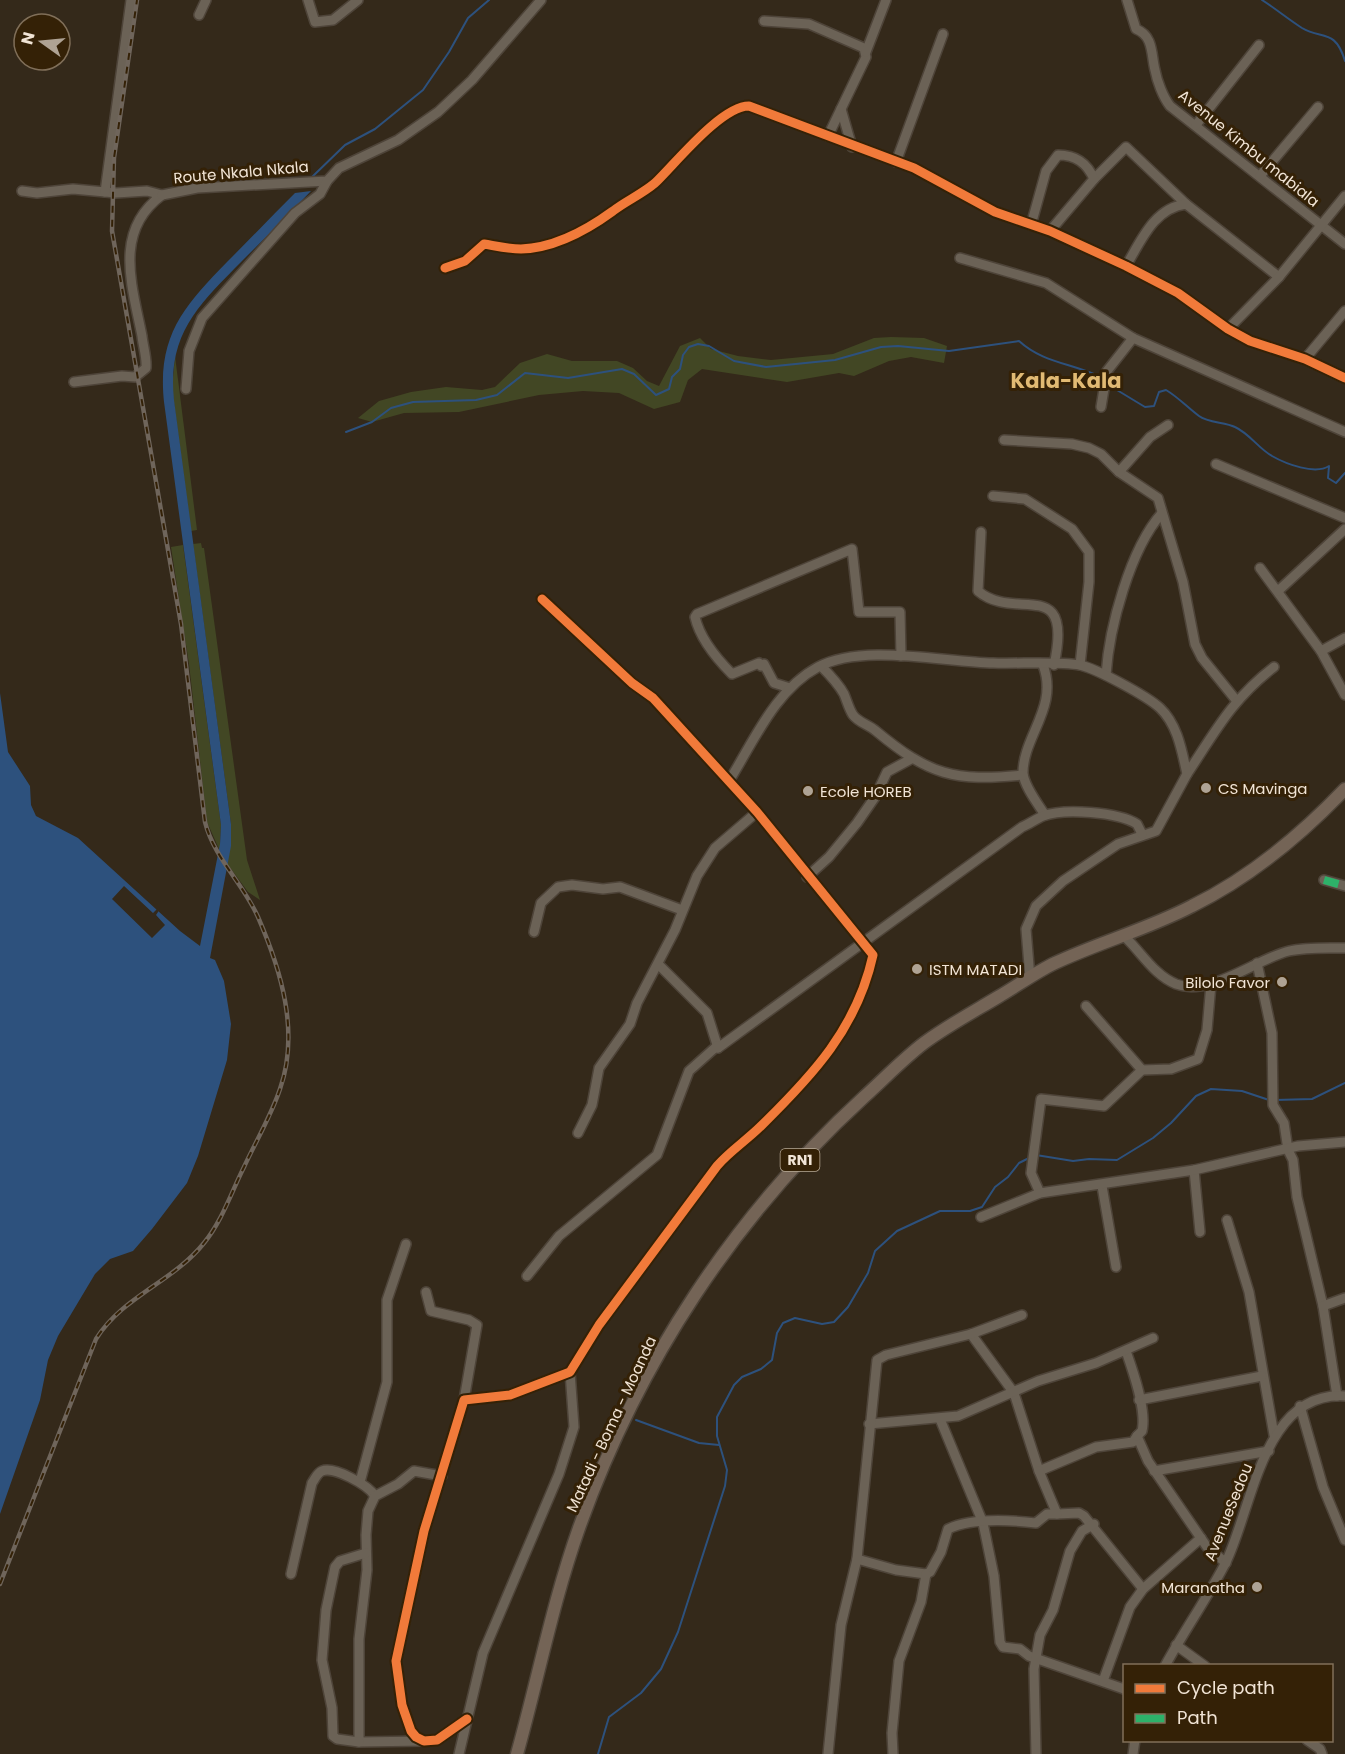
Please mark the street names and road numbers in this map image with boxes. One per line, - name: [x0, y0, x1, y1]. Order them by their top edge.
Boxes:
- street label: Avenue Kimbu mabiala: [1174, 85, 1324, 211]
- street label: Route Nkala Nkala: [173, 156, 309, 188]
- road number: RN1: [780, 1149, 820, 1171]
- street label: Matadi - Boma - Moanda: [561, 1333, 661, 1515]
- street label: AvenueSedou: [1199, 1460, 1257, 1564]

